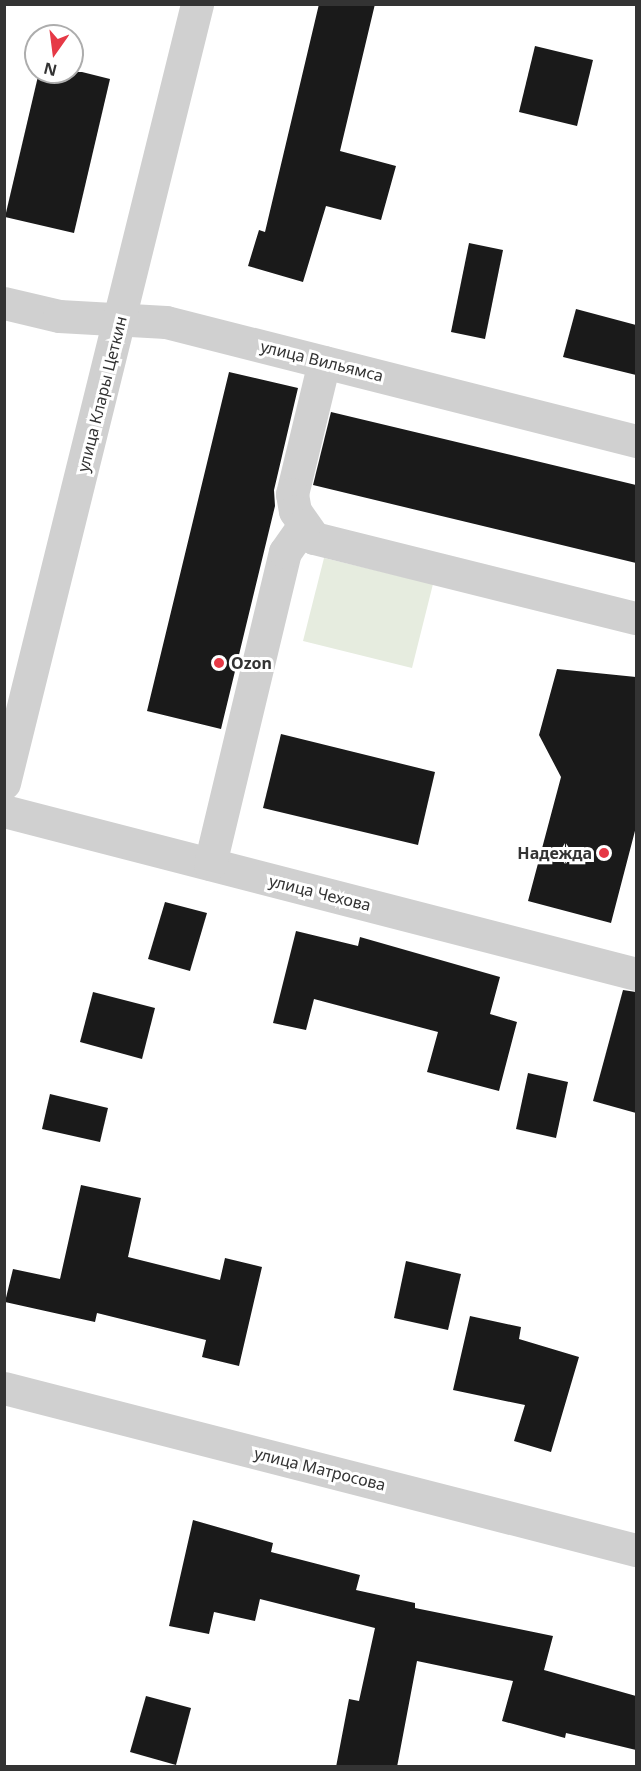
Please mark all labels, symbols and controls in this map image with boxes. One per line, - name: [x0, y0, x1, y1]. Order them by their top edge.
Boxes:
- north arrow: [24, 24, 84, 84]
- text: N: [41, 57, 59, 82]
- street label: улица Клары Цеткин: [73, 314, 131, 474]
- street label: улица Вильямса: [259, 336, 385, 386]
- place label: Ozon: [231, 653, 272, 673]
- marker: Ozon: [212, 656, 226, 670]
- place label: Надежда: [517, 843, 592, 863]
- marker: Надежда: [597, 846, 611, 860]
- street label: улица Чехова: [267, 871, 373, 915]
- street label: улица Матросова: [252, 1443, 388, 1495]

